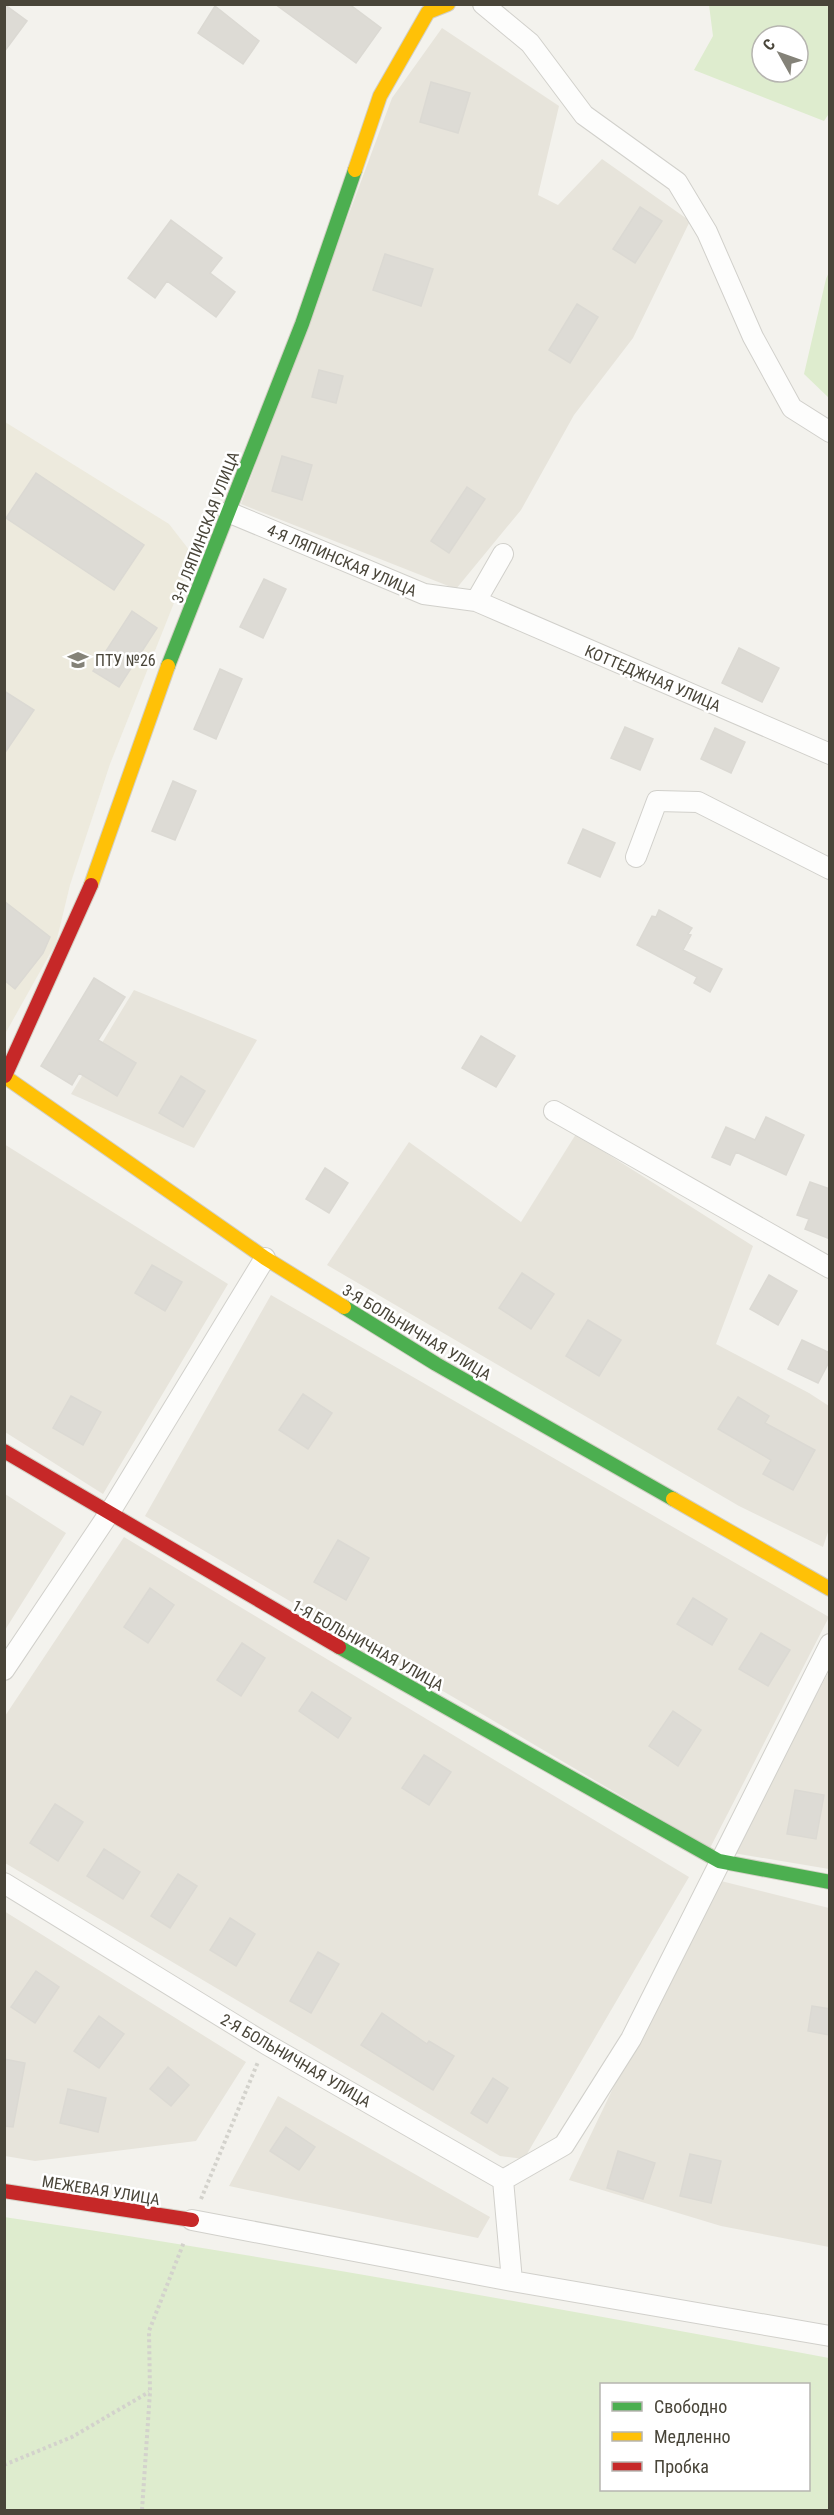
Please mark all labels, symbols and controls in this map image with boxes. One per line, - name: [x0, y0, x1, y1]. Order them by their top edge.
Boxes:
- north arrow: [750, 24, 810, 84]
- text: С: [759, 35, 779, 54]
- street label: 3-Я ЛЯПИНСКАЯ УЛИЦА: [168, 449, 243, 606]
- street label: 4-Я ЛЯПИНСКАЯ УЛИЦА: [264, 520, 420, 601]
- street label: КОТТЕДЖНАЯ УЛИЦА: [582, 641, 724, 716]
- school or university icon: ПТУ №26: [66, 648, 90, 672]
- place label: ПТУ №26: [95, 651, 156, 670]
- street label: 3-Я БОЛЬНИЧНАЯ УЛИЦА: [339, 1280, 495, 1384]
- street label: 1-Я БОЛЬНИЧНАЯ УЛИЦА: [289, 1596, 447, 1695]
- street label: 2-Я БОЛЬНИЧНАЯ УЛИЦА: [217, 2010, 374, 2111]
- street label: МЕЖЕВАЯ УЛИЦА: [41, 2172, 161, 2209]
- legend: [600, 2383, 810, 2491]
- text: Свободно: [654, 2396, 727, 2417]
- text: Медленно: [654, 2426, 731, 2447]
- text: Пробка: [654, 2456, 709, 2477]

